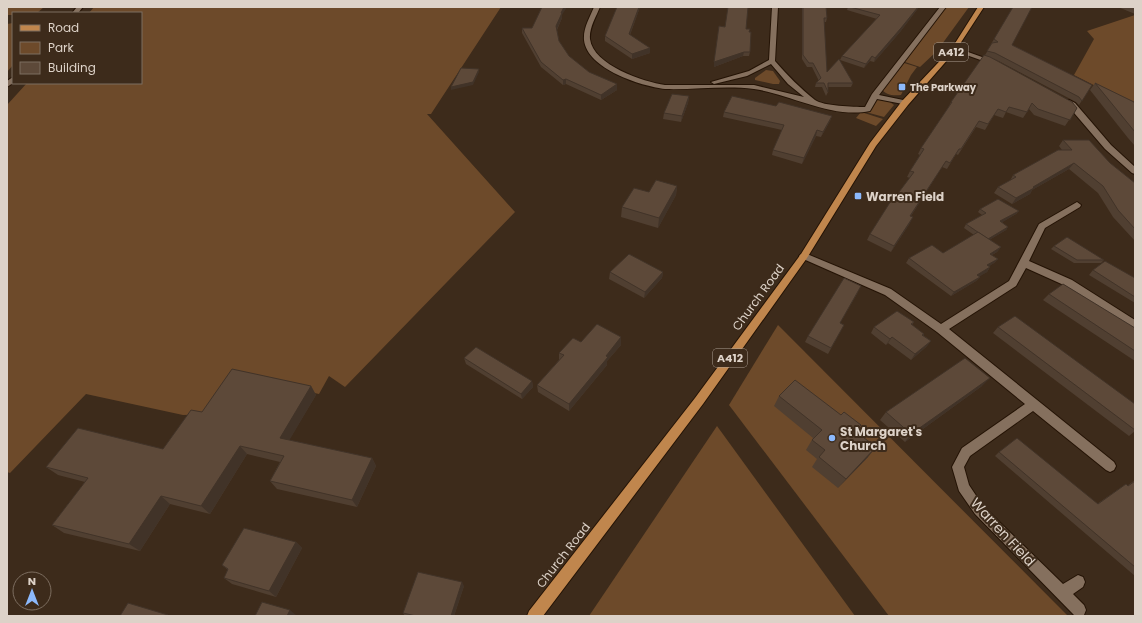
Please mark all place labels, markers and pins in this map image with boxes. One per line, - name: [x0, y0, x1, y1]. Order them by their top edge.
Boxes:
- place label: The Parkway: [910, 80, 977, 95]
- marker: The Parkway: [897, 82, 907, 92]
- place label: Warren Field: [866, 188, 944, 205]
- marker: Warren Field: [853, 191, 863, 201]
- place label: St Margaret's Church: [840, 423, 922, 454]
- marker: St Margaret's Church: [827, 433, 837, 443]

